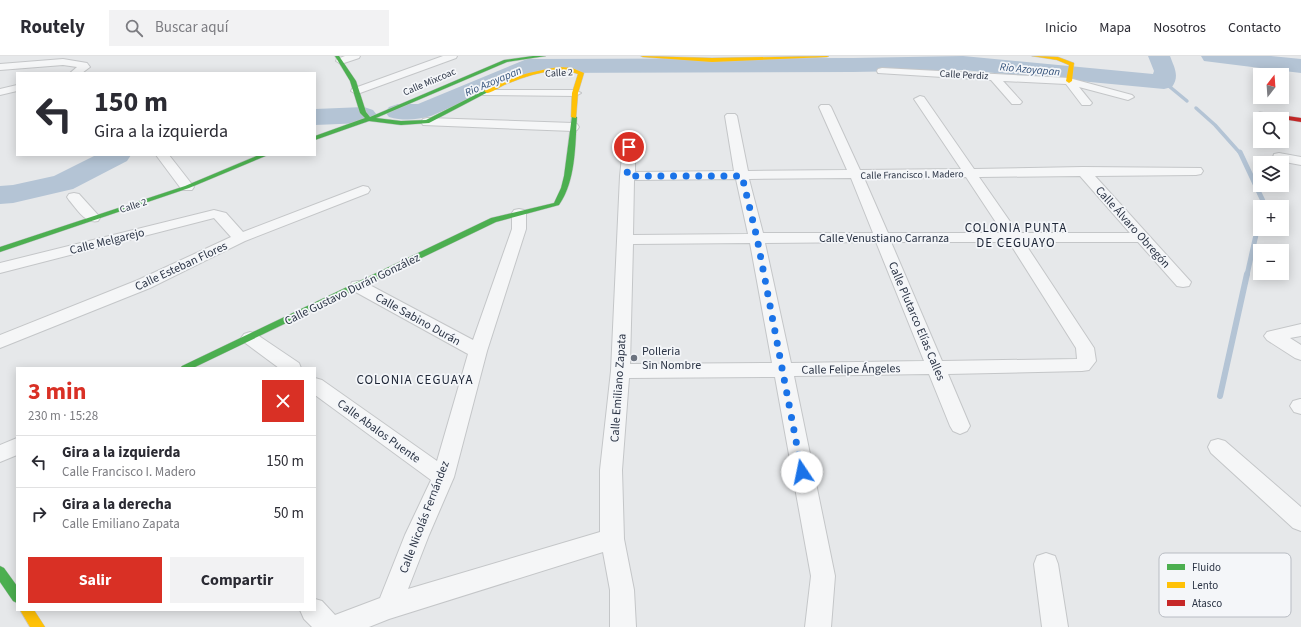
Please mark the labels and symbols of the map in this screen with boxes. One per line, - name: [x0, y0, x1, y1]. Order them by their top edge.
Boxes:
- water label: Rio Azoyapan: [999, 59, 1061, 80]
- water label: Rio Azoyapan: [462, 63, 524, 100]
- street label: Calle Mixcoac: [401, 64, 458, 99]
- street label: Calle 2: [545, 65, 573, 81]
- street label: Calle Perdiz: [939, 67, 989, 83]
- north arrow: [1253, 68, 1289, 104]
- pin: [612, 130, 646, 164]
- street label: Calle Francisco I. Madero: [860, 167, 964, 183]
- street label: Calle Álvaro Obregón: [1091, 183, 1174, 272]
- street label: Calle 2: [118, 195, 149, 217]
- district label: COLONIA PUNTA DE CEGUAYO: [965, 219, 1067, 252]
- street label: Calle Melgarejo: [68, 224, 146, 259]
- street label: Calle Venustiano Carranza: [819, 230, 949, 247]
- street label: Calle Esteban Flores: [132, 238, 230, 295]
- street label: Calle Gustavo Durán González: [282, 249, 423, 330]
- street label: Calle Plutarco Elías Calles: [884, 259, 949, 383]
- street label: Calle Sabino Durán: [372, 289, 464, 350]
- street label: Calle Emiliano Zapata: [606, 333, 631, 443]
- place label: Polleria Sin Nombre: [642, 343, 701, 374]
- marker: Polleria Sin Nombre: [629, 353, 639, 363]
- street label: Calle Felipe Ángeles: [801, 360, 901, 379]
- district label: COLONIA CEGUAYA: [356, 371, 474, 389]
- street label: Calle Abalos Puente: [334, 395, 424, 467]
- position arrow: [781, 451, 823, 493]
- street label: Calle Nicolás Fernández: [395, 459, 454, 576]
- legend: [1159, 553, 1291, 617]
- text: Fluido: [1192, 560, 1221, 575]
- text: Lento: [1192, 578, 1218, 593]
- text: Atasco: [1192, 596, 1222, 611]

